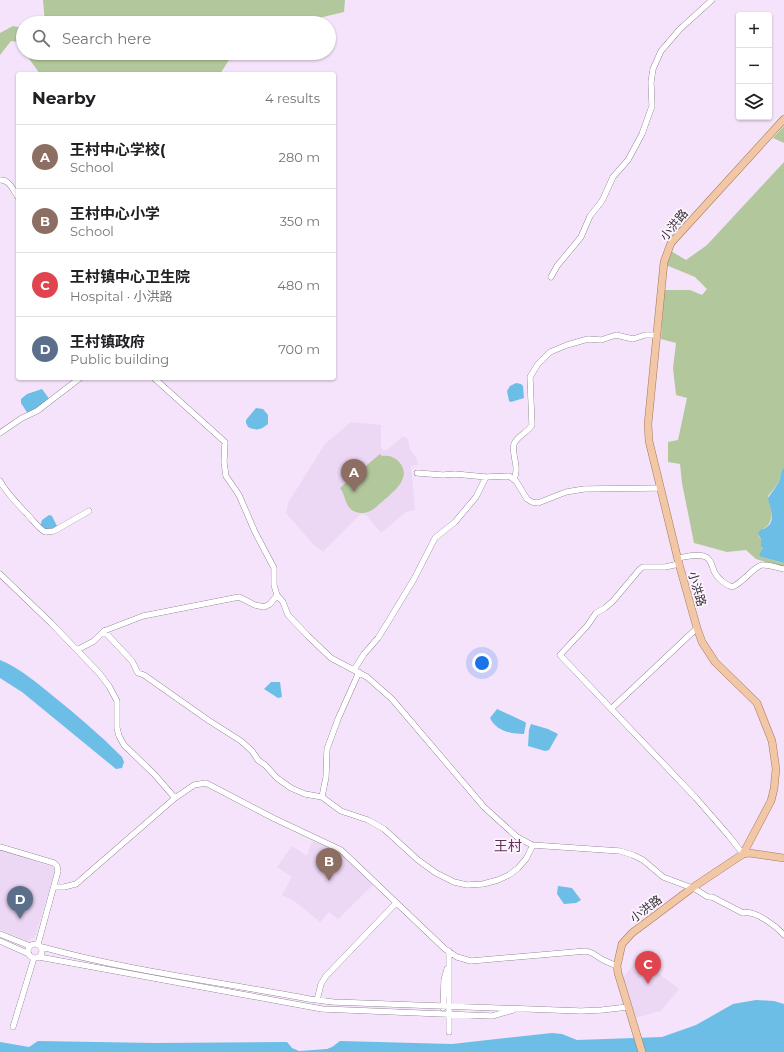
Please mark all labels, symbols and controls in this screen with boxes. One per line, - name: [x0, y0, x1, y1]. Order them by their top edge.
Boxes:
- map controls: [736, 12, 772, 120]
- button: +: [736, 12, 772, 48]
- search box: [16, 16, 336, 60]
- icon: search: [30, 27, 52, 49]
- text: Search here: [62, 29, 151, 48]
- button: −: [736, 48, 772, 84]
- button: layers: [736, 84, 772, 120]
- text: Nearby: [32, 88, 96, 108]
- text: 4 results: [265, 90, 320, 106]
- text: 王村中心学校(: [70, 140, 165, 159]
- text: A: [40, 149, 50, 165]
- text: 280 m: [279, 149, 320, 165]
- text: School: [70, 159, 114, 175]
- text: 王村中心小学: [70, 204, 160, 223]
- street label: 小洪路: [656, 206, 691, 243]
- text: B: [40, 213, 50, 229]
- text: 350 m: [280, 213, 320, 229]
- text: School: [70, 223, 114, 239]
- text: 王村镇中心卫生院: [70, 267, 190, 286]
- text: C: [40, 277, 50, 293]
- text: 480 m: [277, 277, 320, 293]
- text: Hospital · 小洪路: [70, 288, 173, 304]
- text: 王村镇政府: [70, 332, 145, 351]
- text: D: [40, 341, 50, 357]
- text: 700 m: [278, 341, 320, 357]
- text: Public building: [70, 351, 169, 367]
- pin: A: [341, 459, 367, 492]
- street label: 小洪路: [685, 569, 710, 608]
- your location: [472, 653, 492, 673]
- district label: 王村: [494, 837, 522, 855]
- pin: B: [316, 848, 342, 881]
- pin: D: [7, 886, 33, 919]
- street label: 小洪路: [627, 892, 665, 925]
- pin: C: [635, 951, 661, 984]

